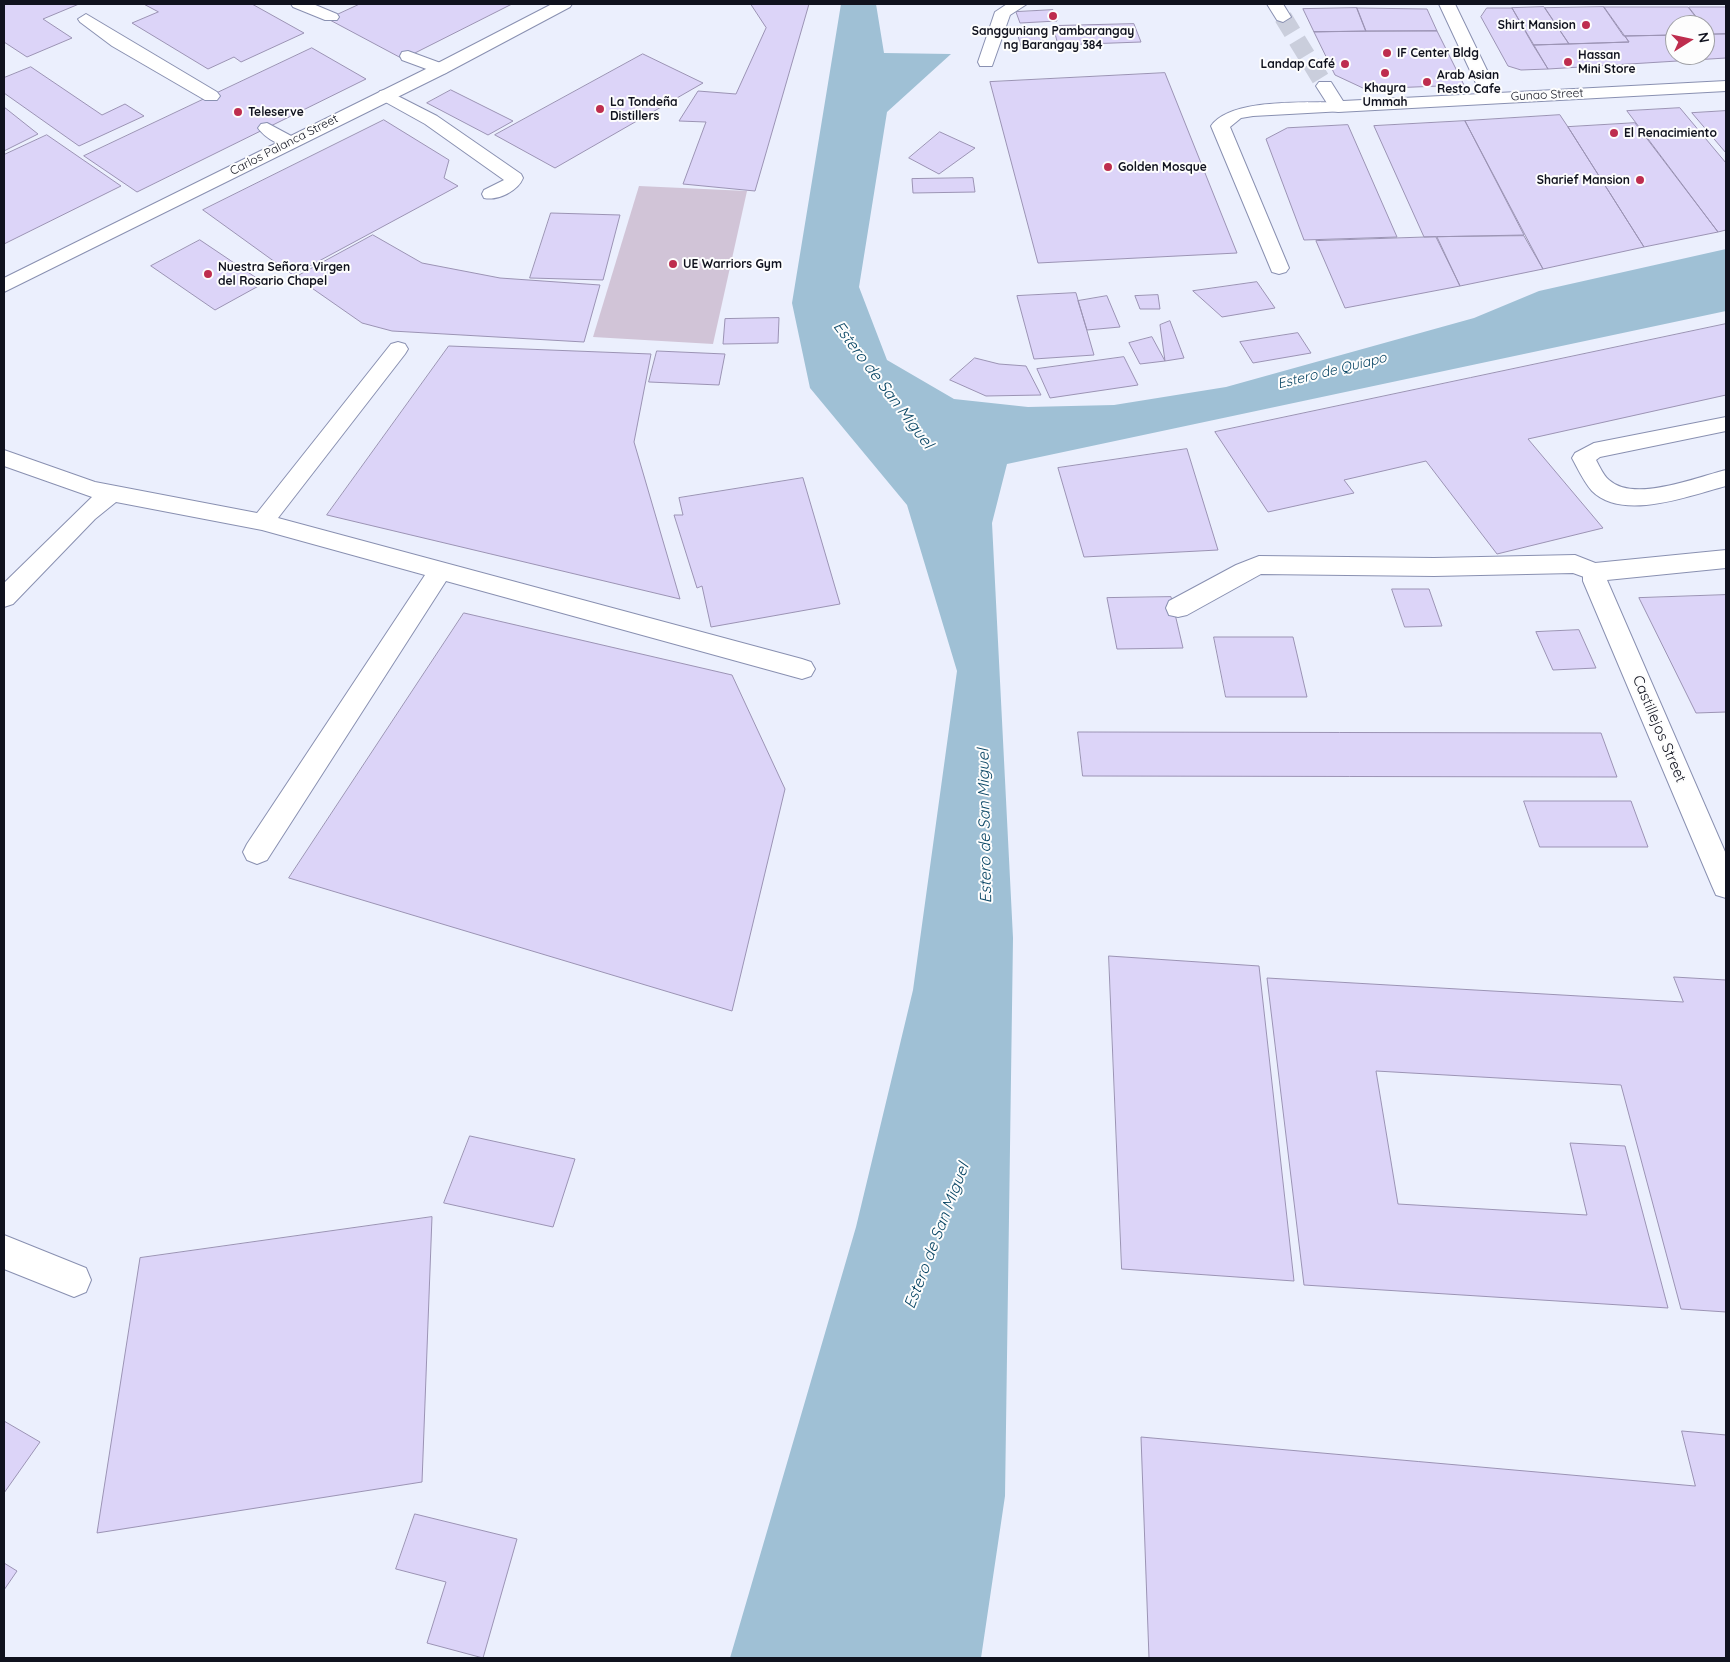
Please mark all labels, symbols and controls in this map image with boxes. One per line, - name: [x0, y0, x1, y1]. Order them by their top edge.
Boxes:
- marker: Sangguniang Pambarangay ng Barangay 384: [1047, 10, 1059, 22]
- north arrow: [1665, 15, 1715, 65]
- place label: Shirt Mansion: [1498, 18, 1576, 32]
- marker: Shirt Mansion: [1580, 19, 1592, 31]
- place label: Sangguniang Pambarangay ng Barangay 384: [972, 24, 1134, 52]
- text: N: [1694, 31, 1714, 44]
- place label: IF Center Bldg: [1397, 46, 1479, 60]
- marker: IF Center Bldg: [1381, 47, 1393, 59]
- place label: Hassan Mini Store: [1578, 48, 1636, 76]
- marker: Hassan Mini Store: [1562, 56, 1574, 68]
- place label: Landap Café: [1261, 57, 1335, 71]
- marker: Landap Café: [1339, 58, 1351, 70]
- marker: Khayra Ummah: [1379, 67, 1391, 79]
- place label: Arab Asian Resto Cafe: [1437, 68, 1501, 96]
- marker: Arab Asian Resto Cafe: [1421, 76, 1433, 88]
- place label: Khayra Ummah: [1362, 81, 1408, 109]
- street label: Gunao Street: [1510, 86, 1584, 104]
- place label: La Tondeña Distillers: [610, 95, 678, 123]
- marker: La Tondeña Distillers: [594, 103, 606, 115]
- place label: Teleserve: [248, 105, 304, 119]
- marker: Teleserve: [232, 106, 244, 118]
- street label: Carlos Palanca Street: [228, 111, 340, 179]
- place label: El Renacimiento: [1624, 126, 1717, 140]
- marker: El Renacimiento: [1608, 127, 1620, 139]
- place label: Golden Mosque: [1118, 160, 1207, 174]
- marker: Golden Mosque: [1102, 161, 1114, 173]
- place label: Sharief Mansion: [1537, 173, 1630, 187]
- marker: Sharief Mansion: [1634, 174, 1646, 186]
- place label: UE Warriors Gym: [683, 257, 782, 271]
- marker: UE Warriors Gym: [667, 258, 679, 270]
- place label: Nuestra Señora Virgen del Rosario Chapel: [218, 260, 350, 288]
- marker: Nuestra Señora Virgen del Rosario Chapel: [202, 268, 214, 280]
- water label: Estero de San Miguel: [829, 318, 937, 452]
- water label: Estero de Quiapo: [1276, 349, 1388, 393]
- street label: Castillejos Street: [1628, 673, 1690, 785]
- water label: Estero de San Miguel: [974, 749, 996, 903]
- water label: Estero de San Miguel: [900, 1160, 974, 1312]

